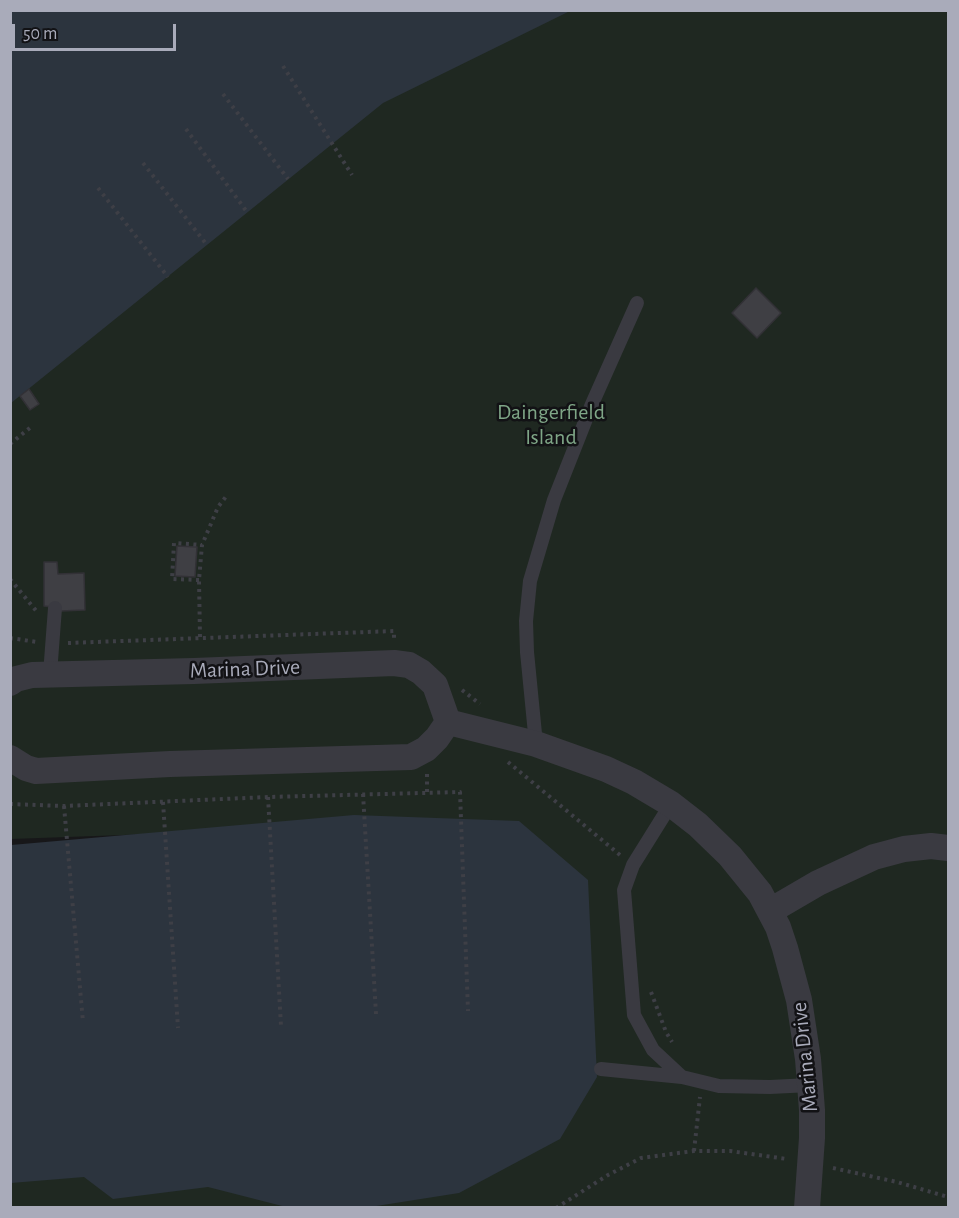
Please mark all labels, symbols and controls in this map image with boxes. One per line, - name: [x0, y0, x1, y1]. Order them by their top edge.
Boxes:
- scale bar: [15, 12, 178, 50]
- text: 50 m: [23, 25, 57, 43]
- park label: Daingerfield Island: [497, 399, 605, 451]
- street label: Marina Drive: [189, 654, 301, 684]
- street label: Marina Drive: [786, 1001, 824, 1113]

